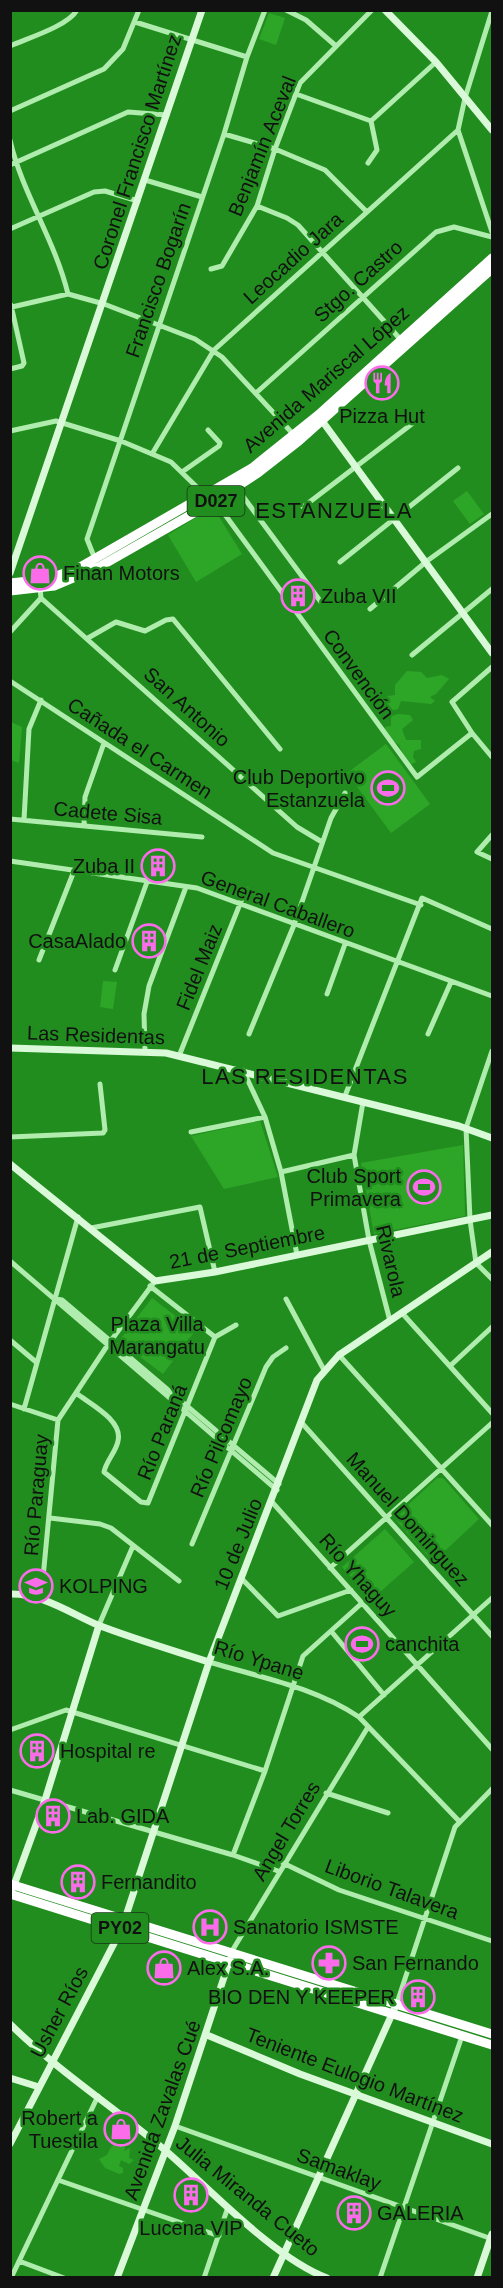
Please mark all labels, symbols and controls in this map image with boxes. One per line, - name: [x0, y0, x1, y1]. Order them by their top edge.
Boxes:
- street label: Coronel Francisco Martínez: [89, 32, 185, 272]
- street label: Benjamín Aceval: [224, 73, 300, 219]
- street label: Francisco Bogarín: [121, 200, 195, 360]
- street label: Leocadio Jara: [239, 207, 348, 308]
- street label: Stgo. Castro: [309, 236, 407, 326]
- street label: Avenida Mariscal López: [239, 301, 413, 457]
- restaurant icon: Pizza Hut: [364, 365, 400, 401]
- place label: Pizza Hut: [339, 405, 425, 427]
- road number: D027: [188, 486, 244, 516]
- district label: ESTANZUELA: [255, 498, 413, 523]
- shop icon: Finan Motors: [22, 555, 58, 591]
- place label: Finan Motors: [63, 562, 180, 584]
- building icon: Zuba VII: [280, 578, 316, 614]
- place label: Zuba VII: [321, 585, 397, 607]
- street label: Convención: [319, 625, 399, 723]
- street label: San Antonio: [140, 663, 234, 751]
- street label: Cañada el Carmen: [64, 693, 216, 803]
- place label: Club Deportivo Estanzuela: [233, 766, 366, 811]
- sports icon: Club Deportivo Estanzuela: [370, 770, 406, 806]
- street label: Cadete Sisa: [53, 797, 164, 829]
- building icon: Zuba II: [140, 848, 176, 884]
- place label: Zuba II: [73, 855, 135, 877]
- street label: General Caballero: [198, 866, 358, 942]
- street label: Fidel Maiz: [172, 921, 226, 1013]
- building icon: CasaAlado: [131, 923, 167, 959]
- place label: CasaAlado: [28, 930, 126, 952]
- street label: Las Residentas: [27, 1022, 165, 1048]
- district label: LAS RESIDENTAS: [201, 1064, 409, 1089]
- place label: Club Sport Primavera: [307, 1165, 402, 1210]
- sports icon: Club Sport Primavera: [406, 1169, 442, 1205]
- street label: 21 de Septiembre: [167, 1221, 327, 1273]
- street label: Rivarola: [372, 1223, 410, 1300]
- park label: Plaza Villa Marangatu: [109, 1313, 205, 1358]
- street label: Río Pilcomayo: [186, 1373, 256, 1501]
- street label: Río Paraná: [133, 1380, 191, 1483]
- street label: Río Paraguay: [20, 1433, 52, 1557]
- street label: Manuel Dominguez: [342, 1448, 474, 1590]
- street label: 10 de Julio: [210, 1495, 266, 1593]
- street label: Río Yhaguy: [315, 1529, 401, 1621]
- school or university icon: KOLPING: [18, 1568, 54, 1604]
- place label: KOLPING: [59, 1575, 148, 1597]
- sports icon: canchita: [344, 1626, 380, 1662]
- place label: canchita: [385, 1633, 460, 1655]
- street label: Río Ypane: [211, 1636, 307, 1684]
- building icon: Hospital re: [19, 1733, 55, 1769]
- place label: Hospital re: [60, 1740, 156, 1762]
- street label: Angel Torres: [248, 1777, 324, 1885]
- building icon: Lab. GIDA: [35, 1798, 71, 1834]
- place label: Lab. GIDA: [76, 1805, 170, 1827]
- street label: Liborio Talavera: [322, 1855, 463, 1924]
- building icon: Fernandito: [60, 1864, 96, 1900]
- place label: Fernandito: [101, 1871, 197, 1893]
- hospital icon: Sanatorio ISMSTE: [192, 1909, 228, 1945]
- road number: PY02: [92, 1913, 148, 1943]
- place label: Sanatorio ISMSTE: [233, 1916, 399, 1938]
- pharmacy icon: San Fernando: [311, 1945, 347, 1981]
- shop icon: Alex S.A.: [146, 1950, 182, 1986]
- place label: San Fernando: [352, 1952, 479, 1974]
- place label: Alex S.A.: [187, 1957, 269, 1979]
- street label: Usher Ríos: [26, 1963, 92, 2061]
- building icon: BIO DEN Y KEEPER: [400, 1979, 436, 2015]
- place label: BIO DEN Y KEEPER: [208, 1986, 395, 2008]
- street label: Avenida Zavalas Cué: [119, 2017, 205, 2203]
- street label: Teniente Eulogio Martínez: [243, 2023, 467, 2127]
- place label: Robert a Tuestila: [21, 2107, 99, 2152]
- shop icon: Robert a Tuestila: [103, 2111, 139, 2147]
- street label: Julia Miranda Cueto: [172, 2131, 324, 2261]
- street label: Samaklay: [294, 2144, 384, 2194]
- building icon: Lucena VIP: [173, 2177, 209, 2213]
- building icon: GALERIA: [336, 2195, 372, 2231]
- place label: GALERIA: [377, 2202, 464, 2224]
- place label: Lucena VIP: [139, 2217, 243, 2239]

